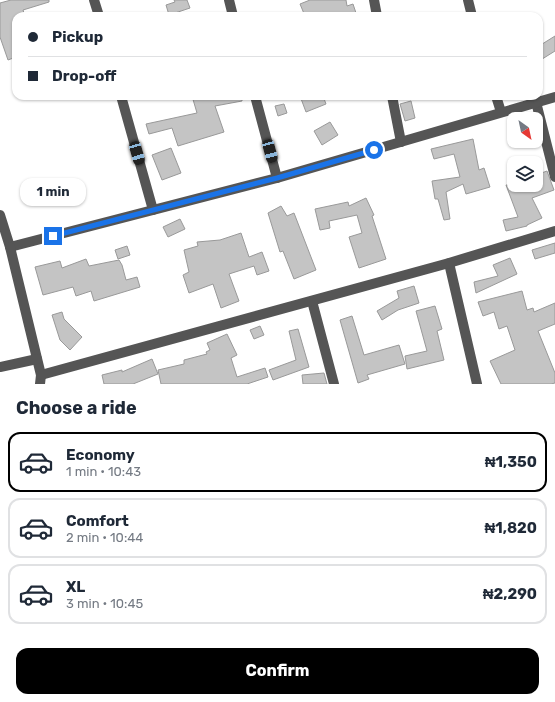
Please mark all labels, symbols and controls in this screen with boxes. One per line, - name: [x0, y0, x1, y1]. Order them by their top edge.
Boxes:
- text: Pickup: [52, 28, 103, 46]
- text: Drop-off: [52, 67, 116, 85]
- north arrow: [507, 112, 543, 148]
- map controls: [507, 112, 543, 192]
- car: [261, 138, 279, 164]
- car: [128, 140, 146, 166]
- route start: [365, 141, 383, 159]
- button: layers: [507, 156, 543, 192]
- callout: 1 min: [20, 178, 86, 206]
- text: 1 min: [36, 184, 70, 199]
- route end: [44, 227, 62, 245]
- text: Choose a ride: [16, 397, 137, 419]
- icon: car: [18, 444, 54, 480]
- text: Economy: [66, 446, 135, 464]
- text: ₦1,350: [485, 453, 537, 471]
- text: 1 min · 10:43: [66, 464, 141, 479]
- icon: car: [18, 510, 54, 546]
- text: Comfort: [66, 512, 129, 530]
- text: ₦1,820: [485, 519, 537, 537]
- text: 2 min · 10:44: [66, 530, 143, 545]
- icon: car: [18, 576, 54, 612]
- text: XL: [66, 578, 85, 596]
- text: ₦2,290: [483, 585, 537, 603]
- text: 3 min · 10:45: [66, 596, 143, 611]
- button: Confirm: [16, 648, 539, 694]

